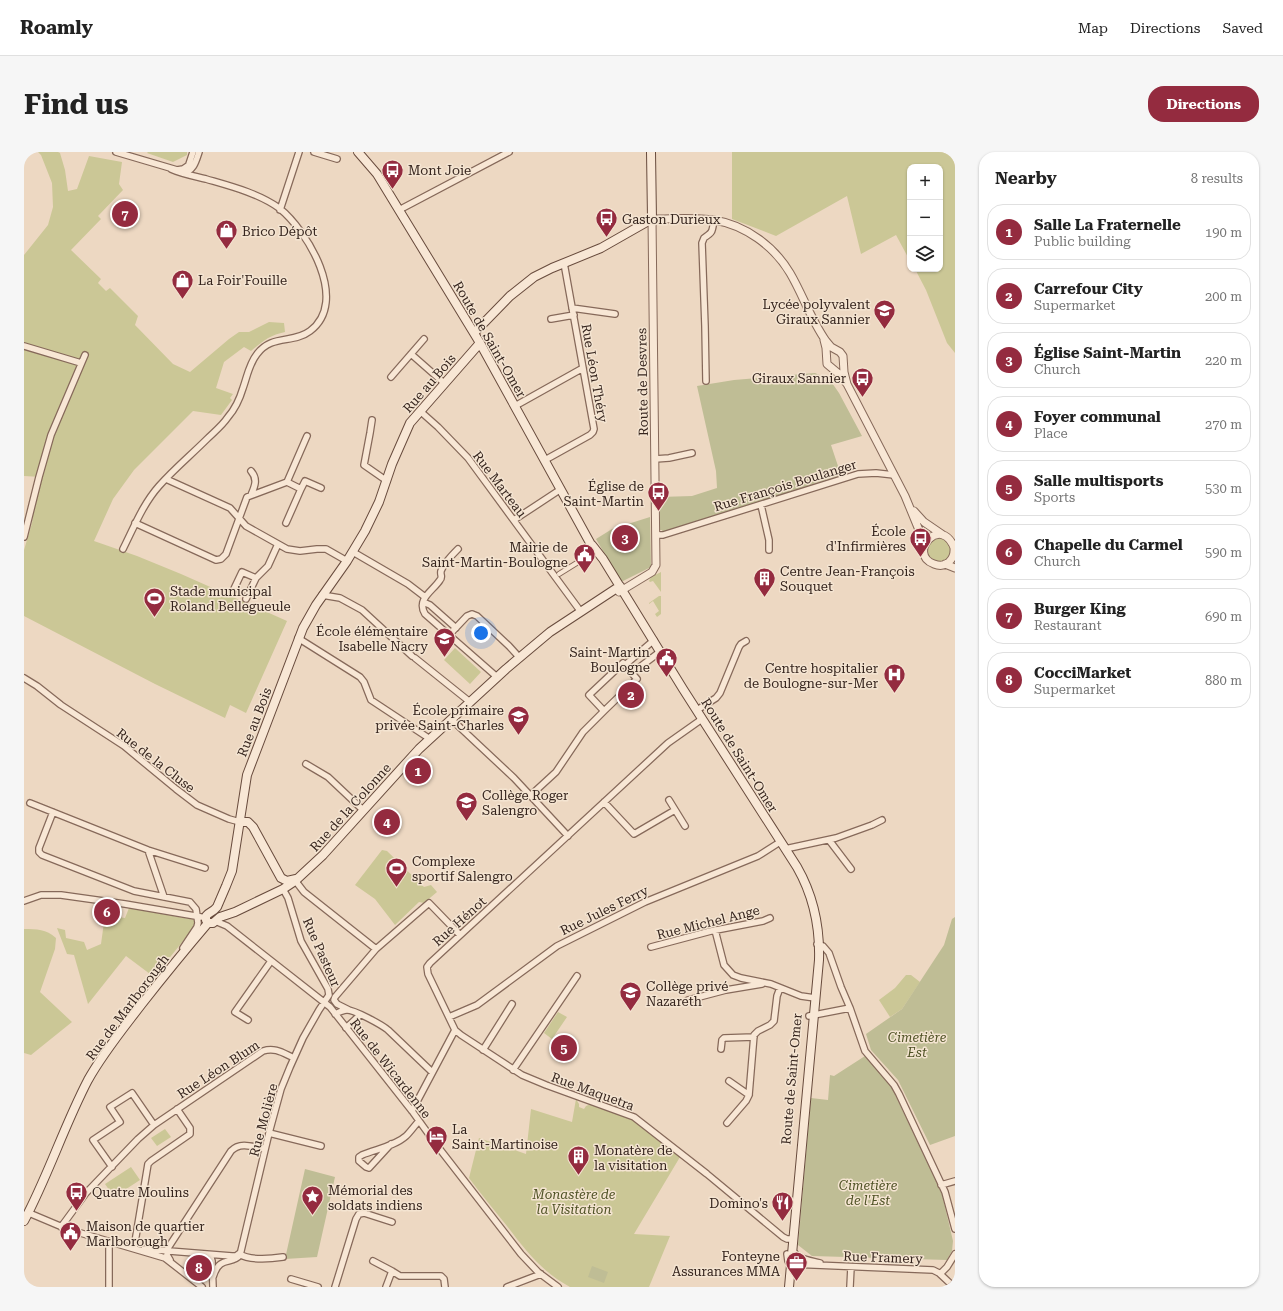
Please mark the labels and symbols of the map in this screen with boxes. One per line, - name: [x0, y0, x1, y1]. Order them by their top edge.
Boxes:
- bus stop icon: Mont Joie: [379, 157, 405, 190]
- place label: Mont Joie: [408, 163, 471, 178]
- pin: 7: [112, 199, 138, 229]
- bus stop icon: Gaston Durieux: [594, 206, 620, 239]
- place label: Gaston Durieux: [622, 212, 721, 227]
- shop icon: Brico Dépôt: [213, 218, 239, 251]
- place label: Brico Dépôt: [242, 224, 317, 239]
- shop icon: La Foir'Fouille: [169, 267, 195, 300]
- place label: La Foir'Fouille: [198, 273, 287, 288]
- street label: Route de Saint-Omer: [450, 278, 529, 401]
- place label: Lycée polyvalent Giraux Sannier: [763, 297, 871, 327]
- school or university icon: Lycée polyvalent Giraux Sannier: [872, 298, 898, 331]
- street label: Rue Léon Théry: [578, 323, 611, 424]
- street label: Route de Desvres: [634, 328, 651, 436]
- street label: Rue au Bois: [400, 351, 459, 416]
- bus stop icon: Giraux Sannier: [849, 365, 875, 398]
- place label: Giraux Sannier: [752, 371, 847, 386]
- street label: Rue Marteau: [470, 448, 529, 520]
- street label: Rue François Boulanger: [712, 456, 859, 514]
- place label: Église de Saint-Martin: [563, 478, 645, 509]
- bus stop icon: Église de Saint-Martin: [646, 480, 672, 513]
- pin: 3: [612, 523, 638, 553]
- place label: École d'Infirmières: [826, 523, 906, 554]
- bus stop icon: École d'Infirmières: [908, 525, 934, 558]
- place label: Mairie de Saint-Martin-Boulogne: [422, 540, 568, 570]
- public building icon: Mairie de Saint-Martin-Boulogne: [571, 541, 597, 574]
- place label: Centre Jean-François Souquet: [780, 564, 915, 594]
- building icon: Centre Jean-François Souquet: [752, 565, 778, 598]
- place label: Stade municipal Roland Bellegueule: [170, 584, 291, 614]
- sports icon: Stade municipal Roland Bellegueule: [142, 585, 168, 618]
- place label: École élémentaire Isabelle Nacry: [316, 623, 428, 654]
- your location: [471, 623, 491, 643]
- school or university icon: École élémentaire Isabelle Nacry: [431, 625, 457, 658]
- place label: Saint-Martin Boulogne: [569, 645, 651, 675]
- public building icon: Saint-Martin Boulogne: [653, 646, 679, 679]
- place label: Centre hospitalier de Boulogne-sur-Mer: [744, 661, 879, 691]
- hospital icon: Centre hospitalier de Boulogne-sur-Mer: [881, 662, 907, 695]
- pin: 2: [618, 680, 644, 710]
- street label: Rue au Bois: [234, 685, 275, 759]
- street label: Route de Saint-Omer: [698, 695, 781, 816]
- place label: École primaire privée Saint-Charles: [375, 702, 504, 733]
- school or university icon: École primaire privée Saint-Charles: [506, 704, 532, 737]
- street label: Rue de la Cluse: [114, 725, 198, 796]
- pin: 1: [405, 756, 431, 786]
- street label: Rue de la Colonne: [307, 760, 394, 855]
- place label: Collège Roger Salengro: [482, 788, 569, 818]
- school or university icon: Collège Roger Salengro: [453, 789, 479, 822]
- pin: 4: [374, 807, 400, 837]
- place label: Complexe sportif Salengro: [412, 854, 513, 884]
- sports icon: Complexe sportif Salengro: [383, 855, 409, 888]
- street label: Rue Jules Ferry: [558, 882, 651, 938]
- street label: Rue Hénot: [430, 893, 489, 949]
- pin: 6: [94, 897, 120, 927]
- street label: Rue Michel Ange: [655, 902, 761, 943]
- street label: Rue Pasteur: [300, 915, 344, 990]
- street label: Rue de Marlborough: [83, 951, 172, 1063]
- place label: Collège privé Nazareth: [646, 979, 728, 1009]
- school or university icon: Collège privé Nazareth: [617, 980, 643, 1013]
- street label: Route de Saint-Omer: [778, 1012, 805, 1145]
- street label: Rue de Wicardenne: [347, 1016, 434, 1121]
- park label: Cimetière Est: [888, 1030, 947, 1060]
- pin: 5: [551, 1033, 577, 1063]
- street label: Rue Léon Blum: [174, 1037, 262, 1102]
- street label: Rue Maquetra: [549, 1070, 636, 1113]
- street label: Rue Molière: [247, 1082, 280, 1158]
- place label: La Saint-Martinoise: [452, 1122, 558, 1152]
- hotel icon: La Saint-Martinoise: [424, 1123, 450, 1156]
- place label: Monatère de la visitation: [594, 1143, 673, 1173]
- building icon: Monatère de la visitation: [565, 1144, 591, 1177]
- park label: Cimetière de l'Est: [839, 1178, 898, 1208]
- bus stop icon: Quatre Moulins: [64, 1179, 90, 1212]
- place label: Mémorial des soldats indiens: [328, 1183, 422, 1213]
- place icon: Mémorial des soldats indiens: [299, 1184, 325, 1217]
- place label: Quatre Moulins: [92, 1185, 189, 1200]
- park label: Monastère de la Visitation: [532, 1187, 616, 1217]
- restaurant icon: Domino's: [770, 1190, 796, 1223]
- place label: Domino's: [709, 1196, 768, 1211]
- place label: Maison de quartier Marlborough: [86, 1219, 205, 1249]
- public building icon: Maison de quartier Marlborough: [58, 1220, 84, 1253]
- place label: Fonteyne Assurances MMA: [672, 1249, 780, 1279]
- street label: Rue Framery: [843, 1249, 923, 1266]
- office icon: Fonteyne Assurances MMA: [783, 1250, 809, 1283]
- pin: 8: [186, 1253, 212, 1283]

